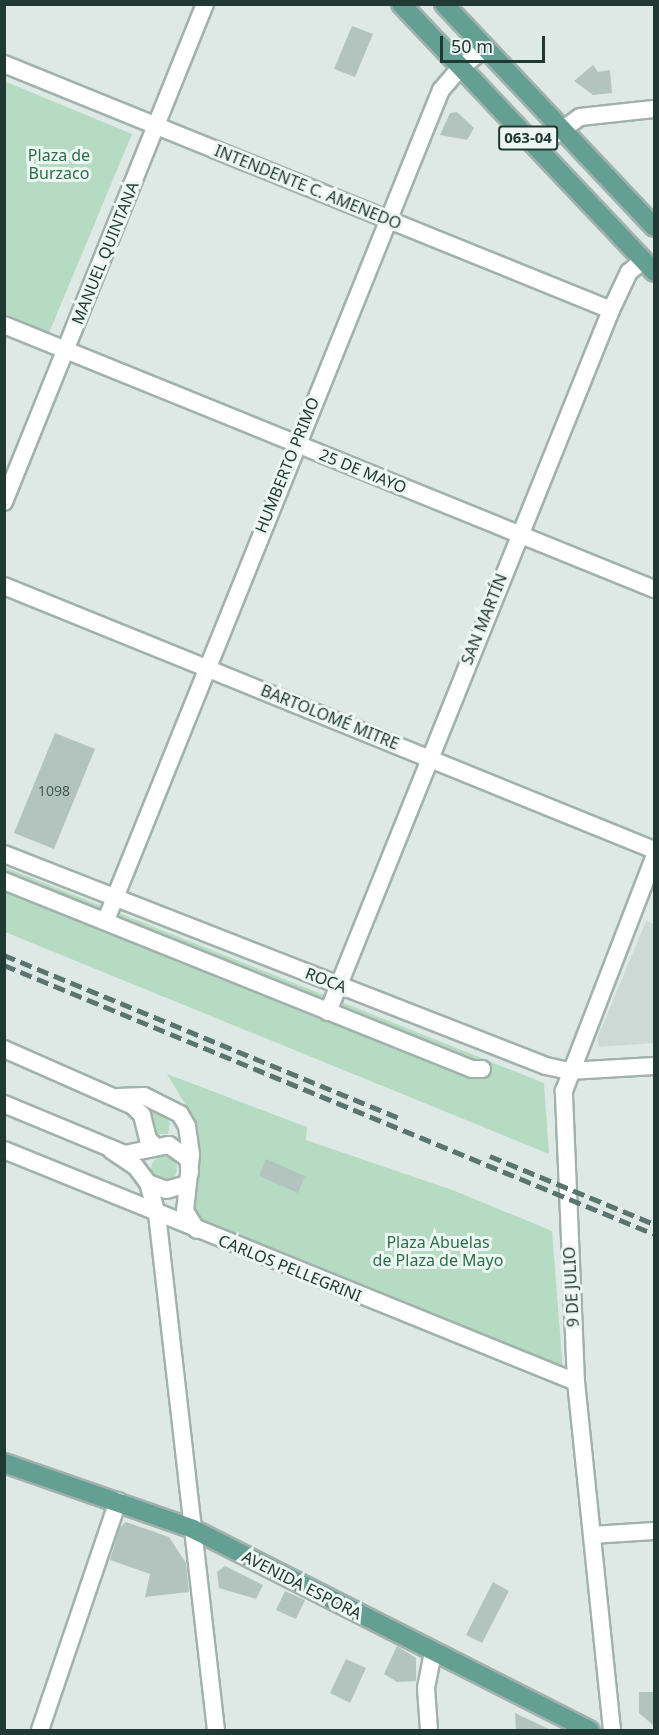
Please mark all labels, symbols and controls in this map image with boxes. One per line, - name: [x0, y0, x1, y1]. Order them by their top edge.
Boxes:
- scale bar: [443, 24, 548, 62]
- text: 50 m: [451, 34, 493, 58]
- road number: 063-04: [498, 126, 558, 150]
- street label: INTENDENTE C. AMENEDO: [212, 141, 404, 233]
- park label: Plaza de Burzaco: [28, 145, 90, 183]
- street label: MANUEL QUINTANA: [68, 179, 142, 327]
- street label: HUMBERTO PRIMO: [251, 394, 323, 536]
- street label: 25 DE MAYO: [317, 445, 409, 497]
- street label: SAN MARTÍN: [457, 571, 511, 667]
- street label: BARTOLOMÉ MITRE: [258, 680, 402, 754]
- house number: 1098: [38, 783, 70, 799]
- street label: ROCA: [303, 963, 349, 997]
- street label: CARLOS PELLEGRINI: [216, 1231, 364, 1305]
- park label: Plaza Abuelas de Plaza de Mayo: [373, 1232, 503, 1270]
- street label: 9 DE JULIO: [559, 1246, 583, 1328]
- street label: AVENIDA ESPORA: [239, 1547, 365, 1623]

